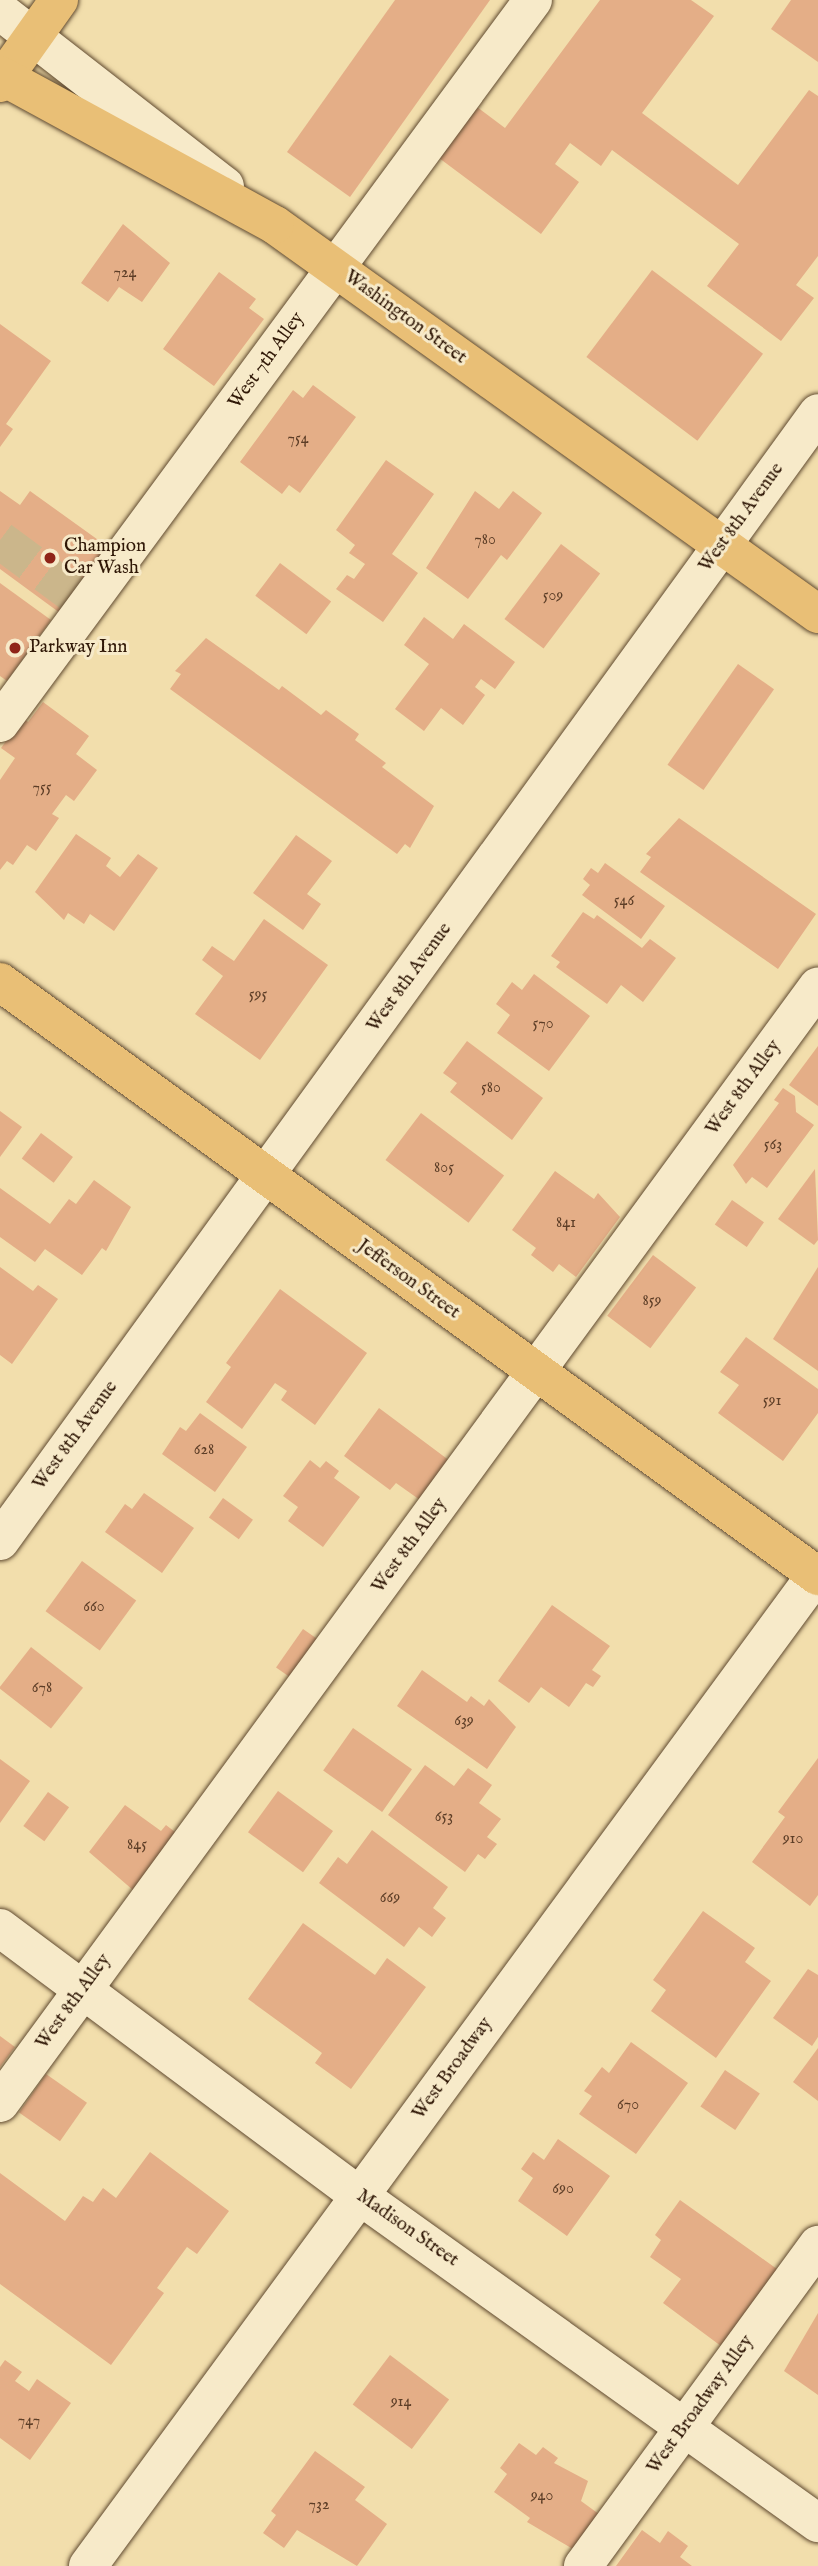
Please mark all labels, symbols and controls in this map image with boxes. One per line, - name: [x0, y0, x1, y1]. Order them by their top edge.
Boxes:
- house number: 724: [114, 263, 136, 283]
- street label: Washington Street: [339, 266, 471, 370]
- street label: West 7th Alley: [224, 308, 310, 414]
- house number: 754: [287, 429, 309, 449]
- street label: West 8th Avenue: [695, 459, 789, 577]
- house number: 780: [474, 530, 496, 550]
- place label: Champion Car Wash: [64, 536, 146, 580]
- marker: Champion Car Wash: [42, 550, 58, 566]
- house number: 509: [543, 586, 563, 606]
- place label: Parkway Inn: [29, 637, 127, 659]
- marker: Parkway Inn: [7, 640, 23, 656]
- house number: 755: [32, 778, 52, 798]
- house number: 546: [614, 891, 634, 911]
- street label: West 8th Avenue: [363, 919, 457, 1037]
- house number: 595: [249, 985, 267, 1005]
- house number: 570: [532, 1014, 554, 1034]
- street label: West 8th Alley: [702, 1036, 786, 1140]
- house number: 580: [481, 1078, 501, 1098]
- house number: 563: [764, 1135, 782, 1155]
- house number: 805: [434, 1158, 454, 1178]
- house number: 841: [556, 1213, 576, 1233]
- street label: Jefferson Street: [352, 1235, 464, 1325]
- house number: 859: [642, 1291, 662, 1311]
- street label: West 8th Avenue: [29, 1377, 123, 1495]
- house number: 591: [763, 1391, 781, 1411]
- house number: 628: [194, 1440, 214, 1460]
- street label: West 8th Alley: [368, 1494, 452, 1598]
- house number: 660: [83, 1597, 105, 1617]
- house number: 678: [32, 1678, 52, 1698]
- house number: 639: [454, 1711, 474, 1731]
- house number: 653: [435, 1807, 453, 1827]
- house number: 910: [783, 1829, 803, 1849]
- house number: 845: [127, 1835, 147, 1855]
- house number: 669: [380, 1888, 400, 1908]
- street label: West 8th Alley: [32, 1950, 116, 2054]
- street label: West Broadway: [408, 2013, 498, 2125]
- house number: 670: [617, 2095, 639, 2115]
- house number: 690: [552, 2179, 574, 2199]
- street label: Madison Street: [351, 2185, 463, 2273]
- street label: West Broadway Alley: [643, 2331, 759, 2479]
- house number: 914: [391, 2392, 411, 2412]
- house number: 747: [18, 2411, 40, 2431]
- house number: 940: [531, 2486, 553, 2506]
- house number: 732: [309, 2495, 329, 2515]

